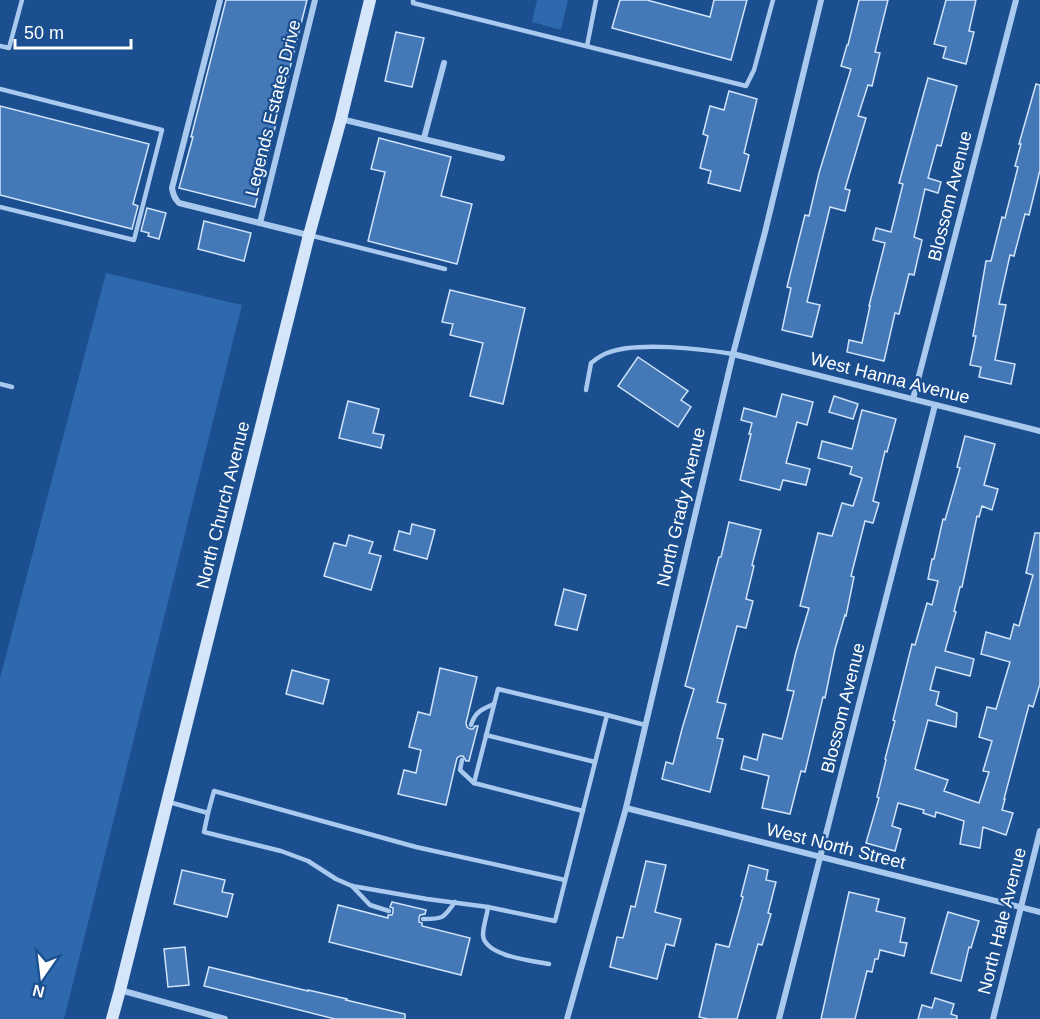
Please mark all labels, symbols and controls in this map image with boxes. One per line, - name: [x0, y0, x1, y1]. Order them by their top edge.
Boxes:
- scale bar: [15, 12, 130, 50]
- street label: Legends Estates Drive: [241, 18, 305, 198]
- text: 50 m: [24, 23, 64, 43]
- street label: Blossom Avenue: [924, 129, 976, 263]
- street label: West Hanna Avenue: [808, 349, 972, 407]
- street label: North Church Avenue: [193, 419, 253, 591]
- street label: North Grady Avenue: [653, 425, 709, 589]
- street label: Blossom Avenue: [817, 641, 869, 775]
- street label: West North Street: [764, 819, 908, 873]
- street label: North Hale Avenue: [974, 845, 1030, 997]
- north arrow: [12, 947, 72, 1007]
- text: N: [31, 981, 46, 1001]

